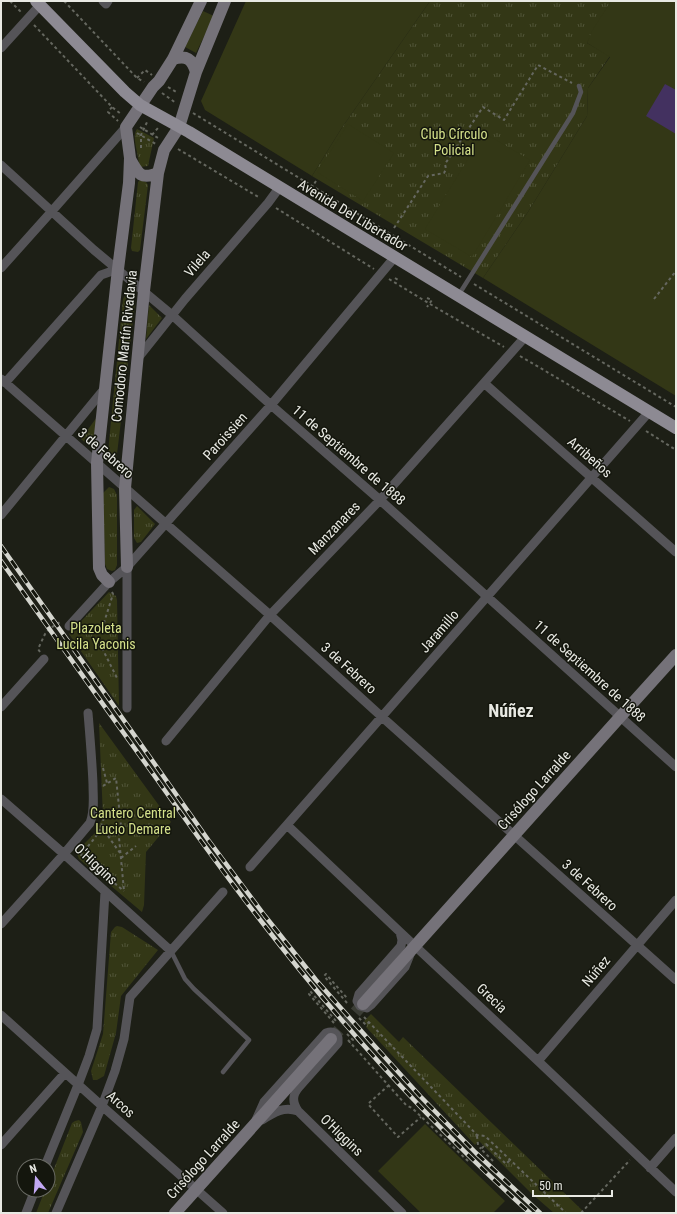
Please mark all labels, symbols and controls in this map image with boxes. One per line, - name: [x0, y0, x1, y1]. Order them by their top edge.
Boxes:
- park label: Club Círculo Policial: [421, 126, 487, 158]
- street label: Avenida Del Libertador: [295, 176, 411, 254]
- street label: Vilela: [181, 246, 213, 280]
- street label: Comodoro Martín Rivadavia: [108, 269, 140, 423]
- street label: 11 de Septiembre de 1888: [289, 402, 409, 508]
- street label: Paroissien: [200, 409, 250, 463]
- street label: 3 de Febrero: [75, 424, 137, 482]
- street label: Arribeños: [565, 433, 615, 481]
- street label: Manzanares: [305, 498, 363, 558]
- street label: Jaramillo: [416, 606, 462, 656]
- street label: 11 de Septiembre de 1888: [531, 617, 649, 725]
- park label: Plazoleta Lucila Yaconis: [56, 620, 136, 652]
- street label: 3 de Febrero: [318, 639, 380, 697]
- district label: Núñez: [488, 700, 534, 721]
- street label: Crisólogo Larralde: [494, 747, 574, 833]
- park label: Cantero Central Lucio Demare: [90, 805, 176, 837]
- street label: O'Higgins: [71, 840, 121, 888]
- street label: 3 de Febrero: [559, 856, 621, 914]
- street label: Núñez: [579, 952, 613, 990]
- street label: Grecia: [474, 980, 510, 1016]
- street label: Arcos: [104, 1087, 138, 1121]
- street label: O'Higgins: [317, 1111, 367, 1159]
- street label: Crisólogo Larralde: [163, 1116, 243, 1202]
- north arrow: [16, 1158, 56, 1198]
- text: N: [28, 1162, 39, 1176]
- scale bar: [533, 1172, 612, 1198]
- text: 50 m: [539, 1179, 563, 1193]

